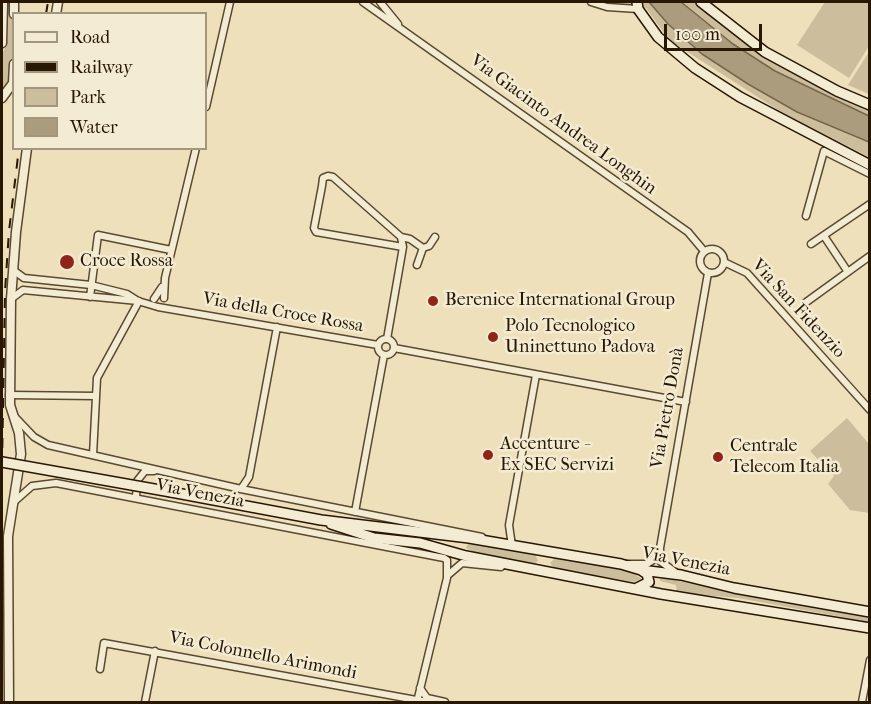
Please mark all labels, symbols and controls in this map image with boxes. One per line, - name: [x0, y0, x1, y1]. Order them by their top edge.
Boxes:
- legend: [12, 12, 207, 150]
- scale bar: [667, 12, 764, 50]
- text: 100 m: [675, 24, 720, 45]
- text: Road: [70, 27, 110, 48]
- street label: Via Giacinto Andrea Longhin: [466, 50, 660, 200]
- text: Railway: [70, 57, 133, 78]
- text: Park: [70, 87, 106, 108]
- text: Water: [70, 117, 118, 138]
- place label: Croce Rossa: [80, 251, 173, 273]
- marker: Croce Rossa: [58, 253, 76, 271]
- street label: Via San Fidenzio: [747, 255, 849, 363]
- street label: Via della Croce Rossa: [201, 288, 365, 338]
- place label: Berenice International Group: [445, 290, 675, 312]
- marker: Berenice International Group: [426, 294, 440, 308]
- place label: Polo Tecnologico Uninettuno Padova: [505, 316, 655, 358]
- marker: Polo Tecnologico Uninettuno Padova: [486, 330, 500, 344]
- street label: Via Pietro Donà: [647, 346, 689, 470]
- place label: Accenture - Ex SEC Servizi: [500, 434, 614, 476]
- place label: Centrale Telecom Italia: [730, 436, 839, 478]
- marker: Accenture - Ex SEC Servizi: [481, 448, 495, 462]
- marker: Centrale Telecom Italia: [711, 450, 725, 464]
- street label: Via Venezia: [154, 475, 246, 513]
- street label: Via Venezia: [640, 543, 732, 581]
- street label: Via Colonnello Arimondi: [167, 627, 359, 685]

